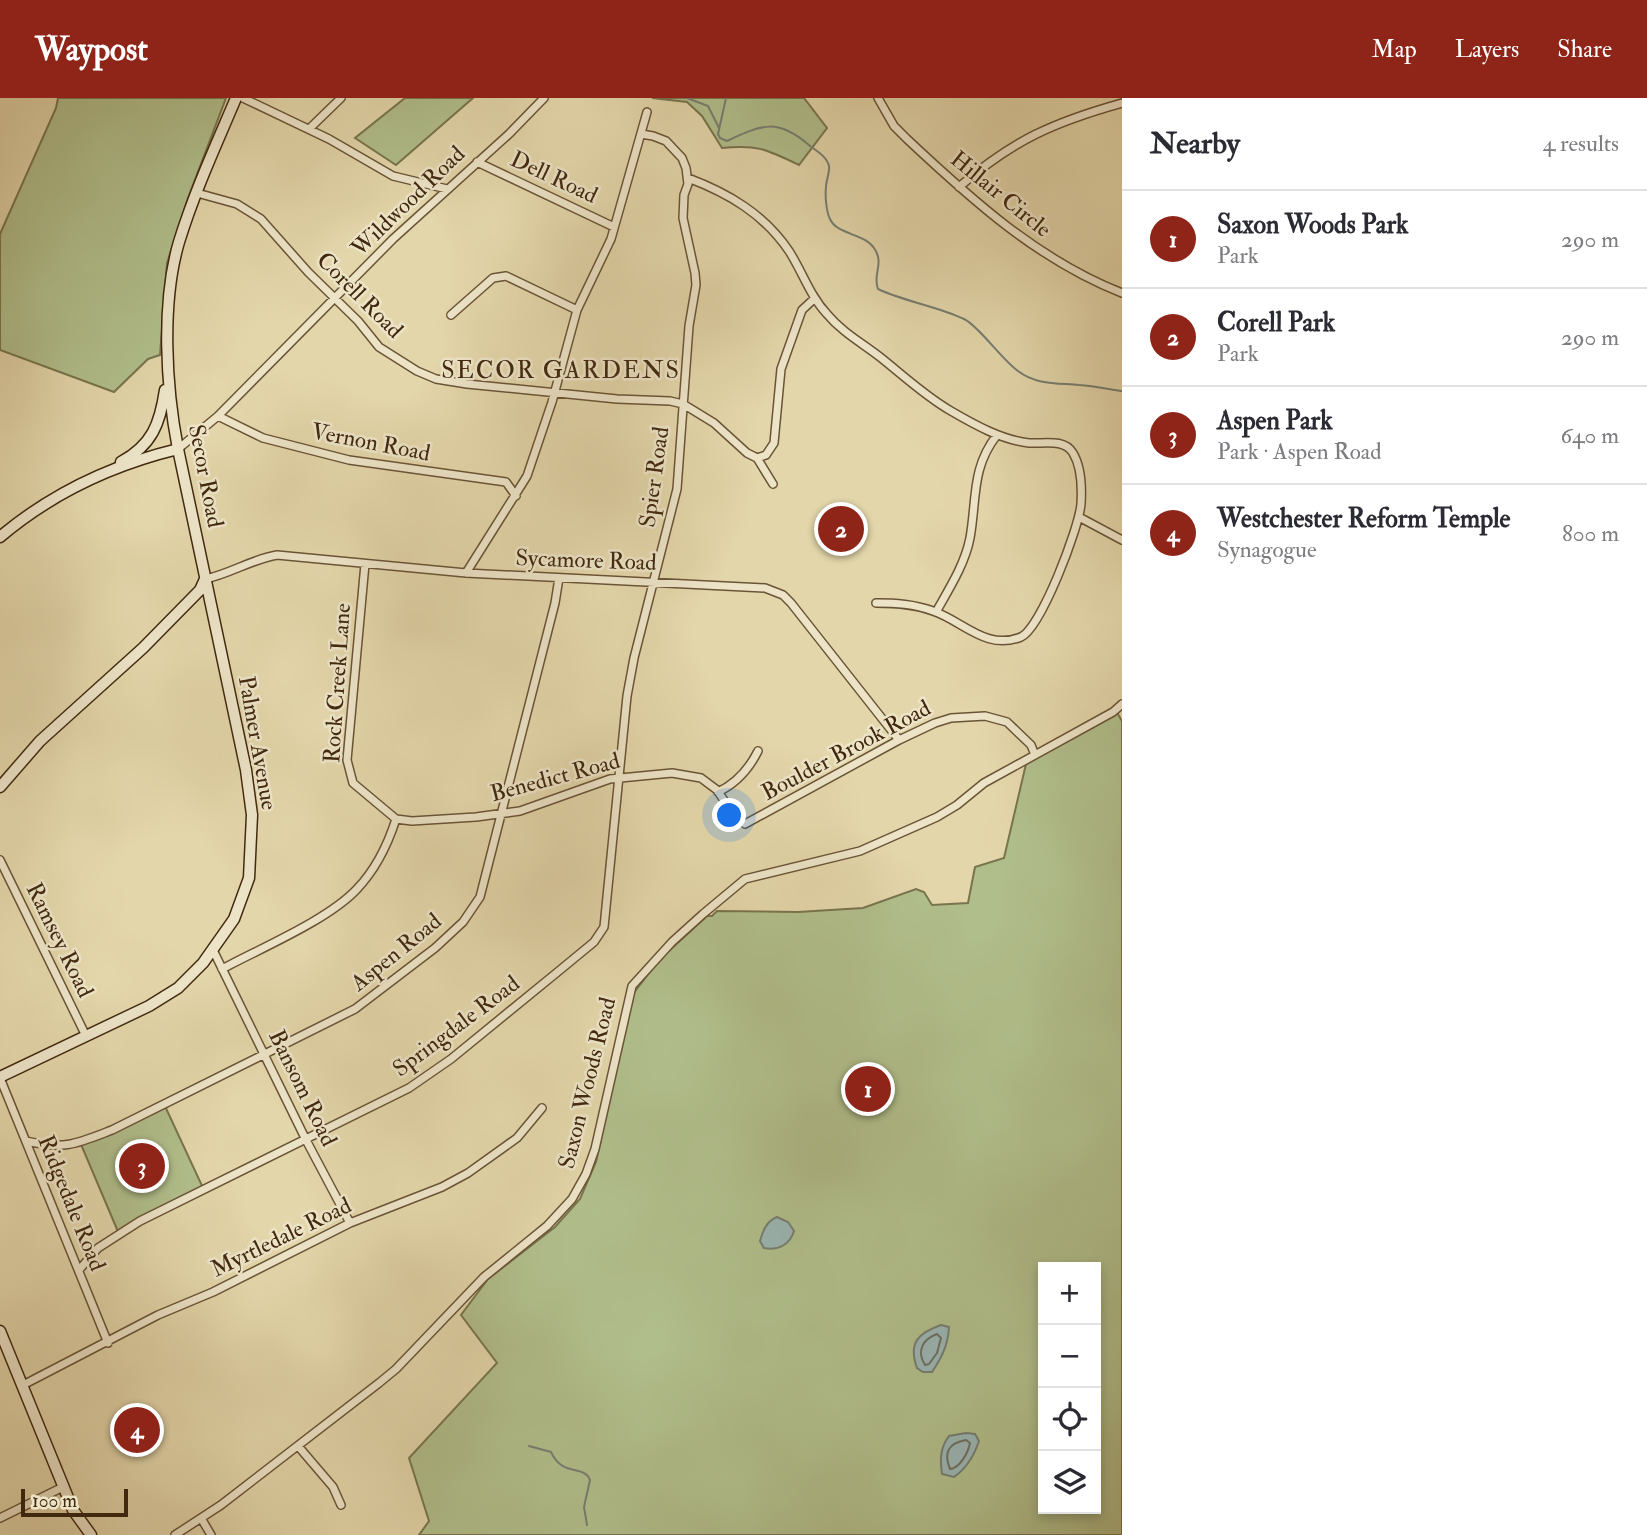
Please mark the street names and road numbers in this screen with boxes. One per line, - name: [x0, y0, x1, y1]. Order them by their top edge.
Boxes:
- street label: Wildwood Road: [344, 140, 471, 263]
- street label: Dell Road: [506, 144, 602, 210]
- street label: Hillair Circle: [945, 144, 1058, 244]
- street label: Corell Road: [311, 246, 409, 344]
- street label: Vernon Road: [309, 416, 433, 468]
- street label: Secor Road: [182, 422, 230, 530]
- street label: Spier Road: [633, 425, 676, 529]
- street label: Sycamore Road: [515, 543, 657, 577]
- street label: Rock Creek Lane: [317, 602, 357, 764]
- street label: Palmer Avenue: [232, 674, 284, 813]
- street label: Boulder Brook Road: [756, 693, 936, 807]
- street label: Benedict Road: [487, 746, 623, 808]
- street label: Ramsey Road: [20, 878, 100, 1002]
- street label: Aspen Road: [344, 907, 448, 999]
- street label: Springdale Road: [387, 969, 526, 1084]
- street label: Saxon Woods Road: [552, 994, 622, 1172]
- street label: Bansom Road: [262, 1025, 344, 1151]
- street label: Ridgedale Road: [32, 1131, 112, 1275]
- street label: Myrtledale Road: [206, 1191, 356, 1283]

